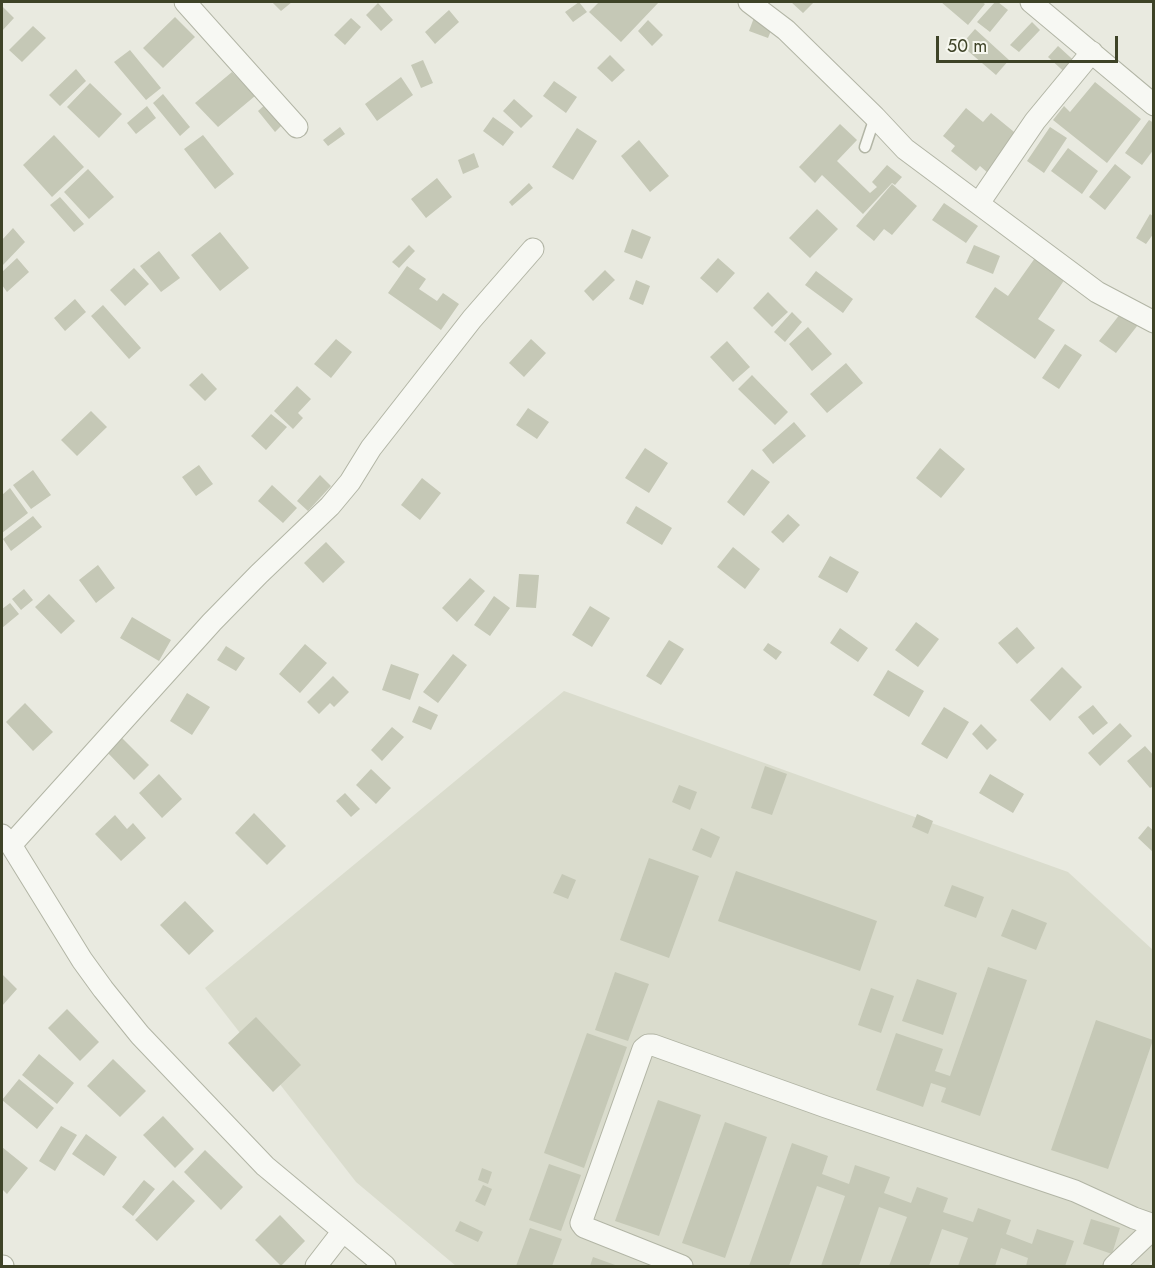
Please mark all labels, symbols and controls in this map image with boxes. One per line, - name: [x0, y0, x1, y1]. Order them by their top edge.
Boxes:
- scale bar: [939, 24, 1120, 62]
- text: 50 m: [947, 33, 987, 59]

